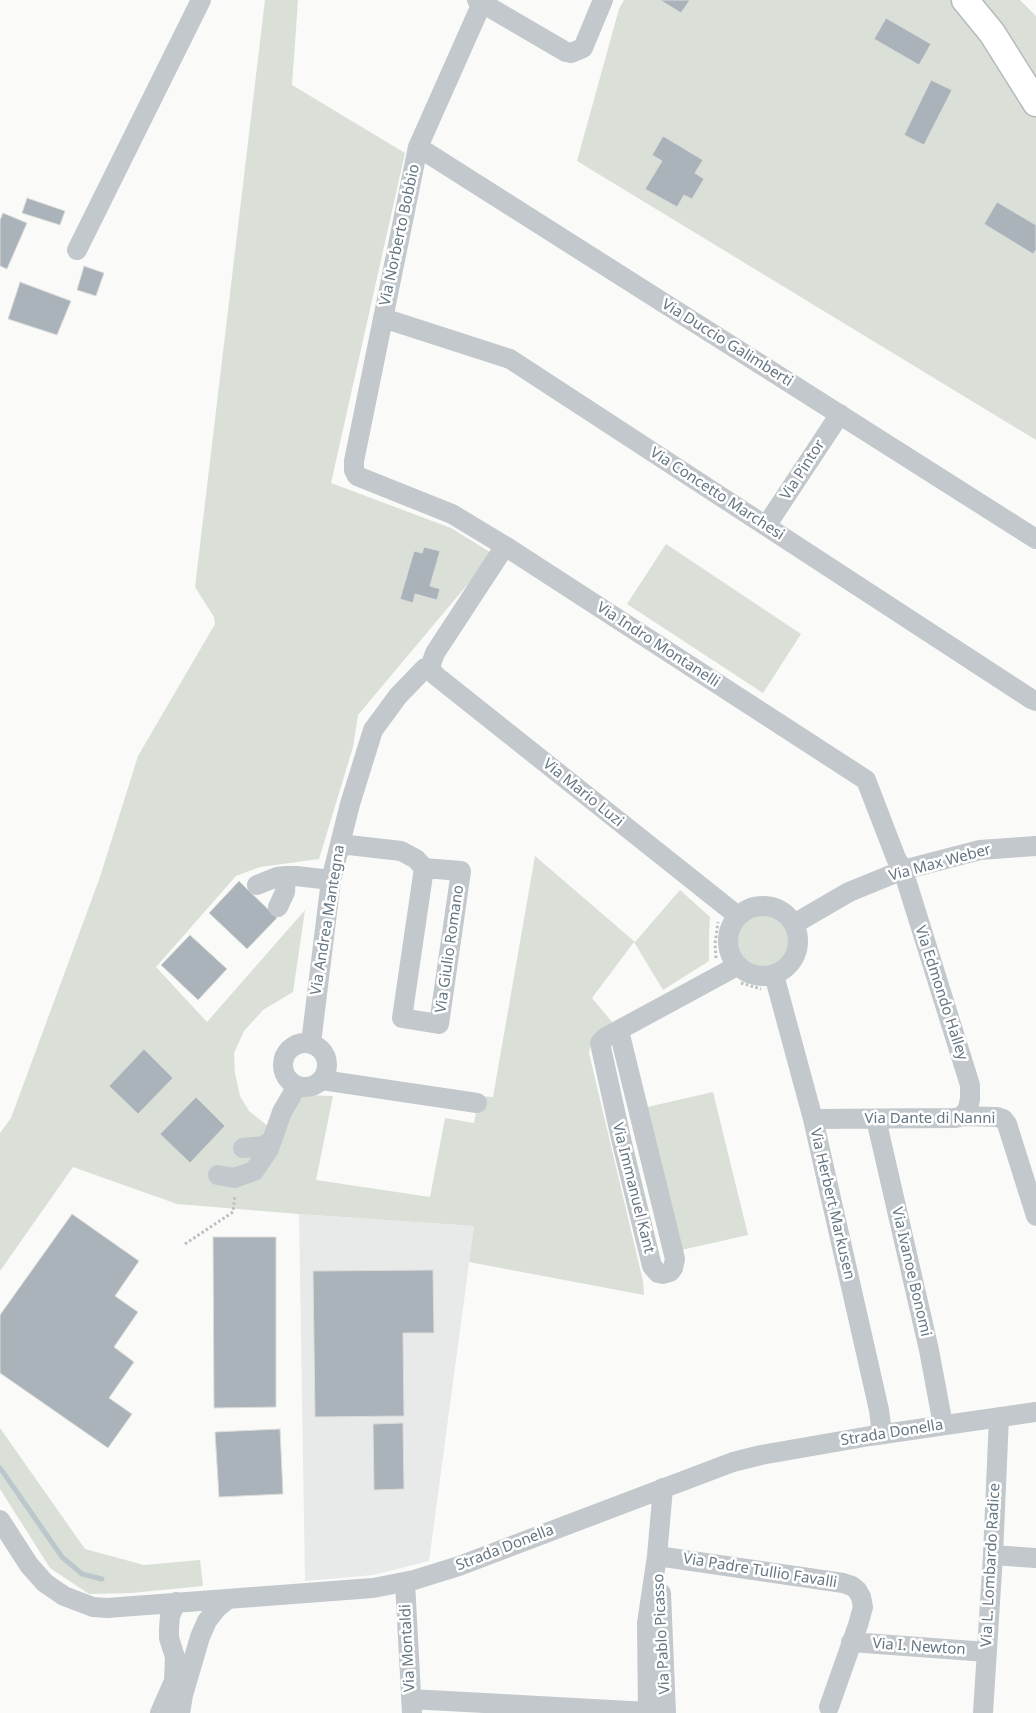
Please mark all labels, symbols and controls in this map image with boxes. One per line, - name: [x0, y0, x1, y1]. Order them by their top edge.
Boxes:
- street label: Via Norberto Bobbio: [376, 163, 424, 307]
- street label: Via Duccio Galimberti: [658, 295, 796, 391]
- street label: Via Pintor: [777, 437, 829, 503]
- street label: Via Concetto Marchesi: [647, 444, 787, 544]
- street label: Via Indro Montanelli: [593, 599, 723, 691]
- street label: Via Mario Luzi: [539, 755, 627, 831]
- street label: Via Max Weber: [887, 841, 993, 885]
- street label: Via Andrea Mantegna: [307, 844, 349, 996]
- street label: Via Giulio Romano: [432, 884, 468, 1014]
- street label: Via Edmondo Halley: [911, 923, 971, 1063]
- street label: Via Dante di Nanni: [865, 1110, 995, 1128]
- street label: Via Immanuel Kant: [608, 1121, 658, 1255]
- street label: Via Herbert Markusen: [806, 1127, 858, 1281]
- street label: Via Ivanoe Bonomi: [887, 1206, 935, 1338]
- street label: Strada Donella: [840, 1416, 944, 1450]
- street label: Via L. Lombardo Radice: [978, 1483, 1004, 1647]
- street label: Strada Donella: [454, 1521, 556, 1575]
- street label: Via Padre Tullio Favalli: [682, 1550, 838, 1592]
- street label: Via Pablo Picasso: [650, 1573, 674, 1695]
- street label: Via Montaldi: [397, 1604, 419, 1692]
- street label: Via I. Newton: [872, 1635, 966, 1659]

